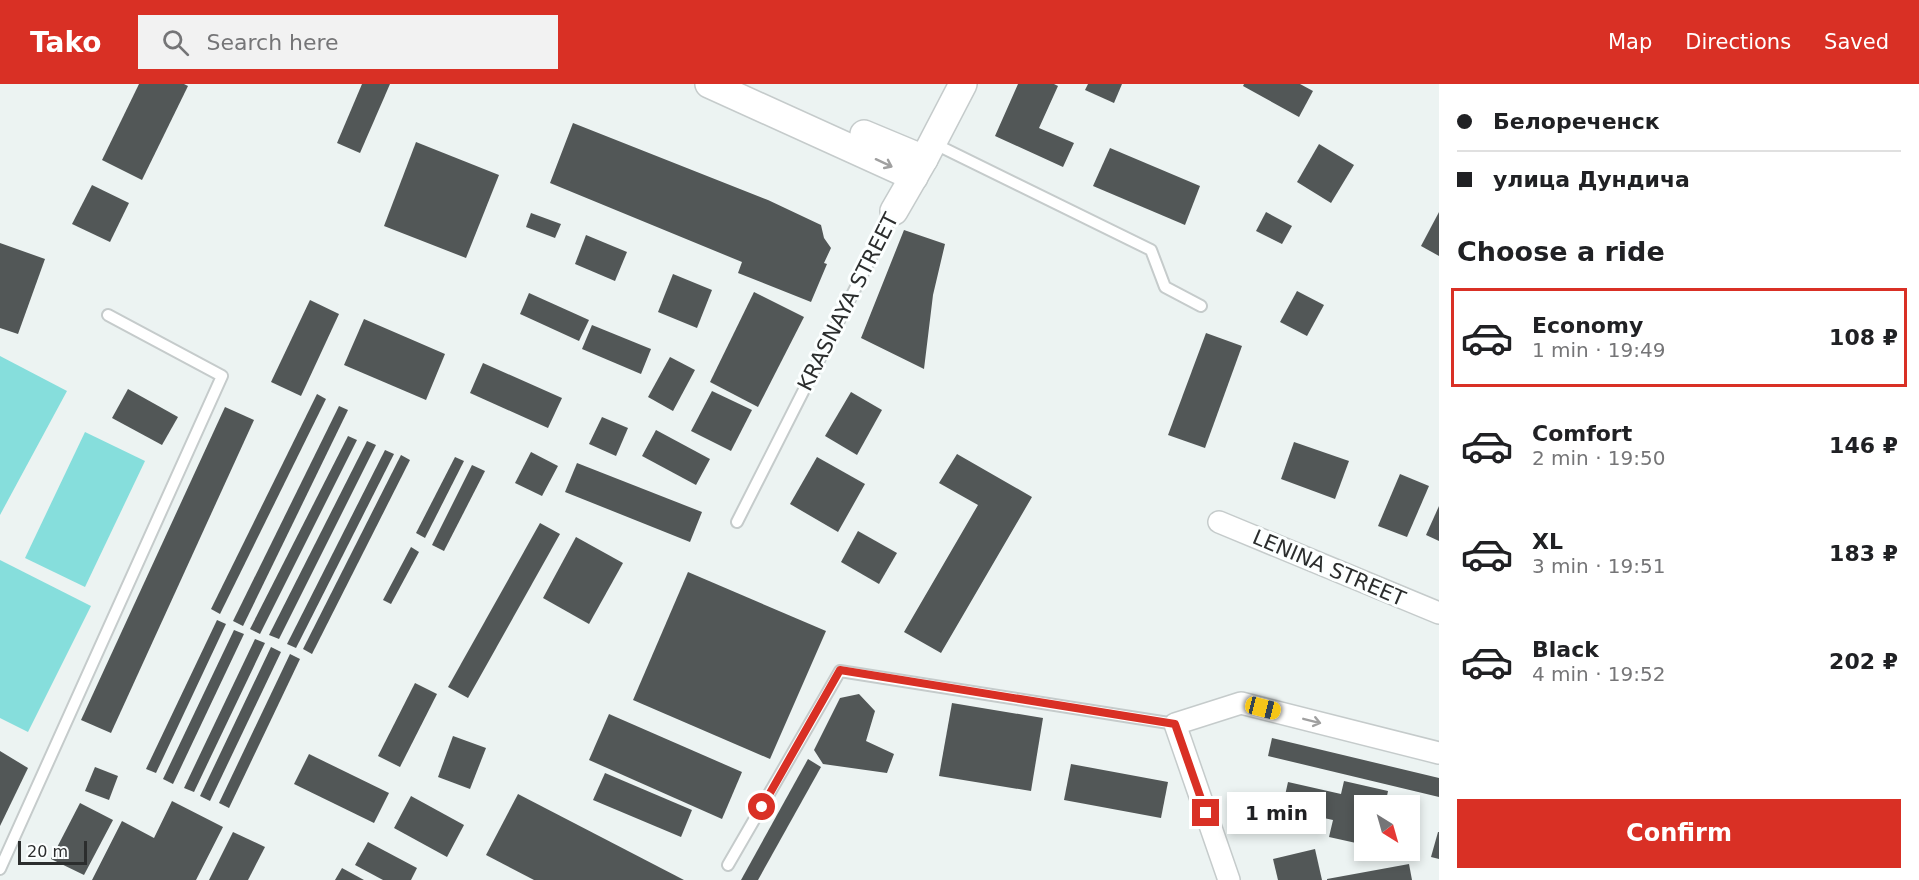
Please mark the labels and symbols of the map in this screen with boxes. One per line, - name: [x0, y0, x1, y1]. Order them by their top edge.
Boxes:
- one-way arrow: [874, 157, 892, 169]
- street label: KRASNAYA STREET: [793, 209, 903, 395]
- street label: LENINA STREET: [1249, 525, 1409, 611]
- car: [1243, 695, 1283, 721]
- one-way arrow: [1302, 715, 1321, 727]
- callout: 1 min: [1227, 792, 1326, 834]
- route start: [748, 793, 775, 820]
- north arrow: [1354, 795, 1420, 861]
- route end: [1192, 799, 1219, 826]
- scale bar: [18, 838, 87, 866]

